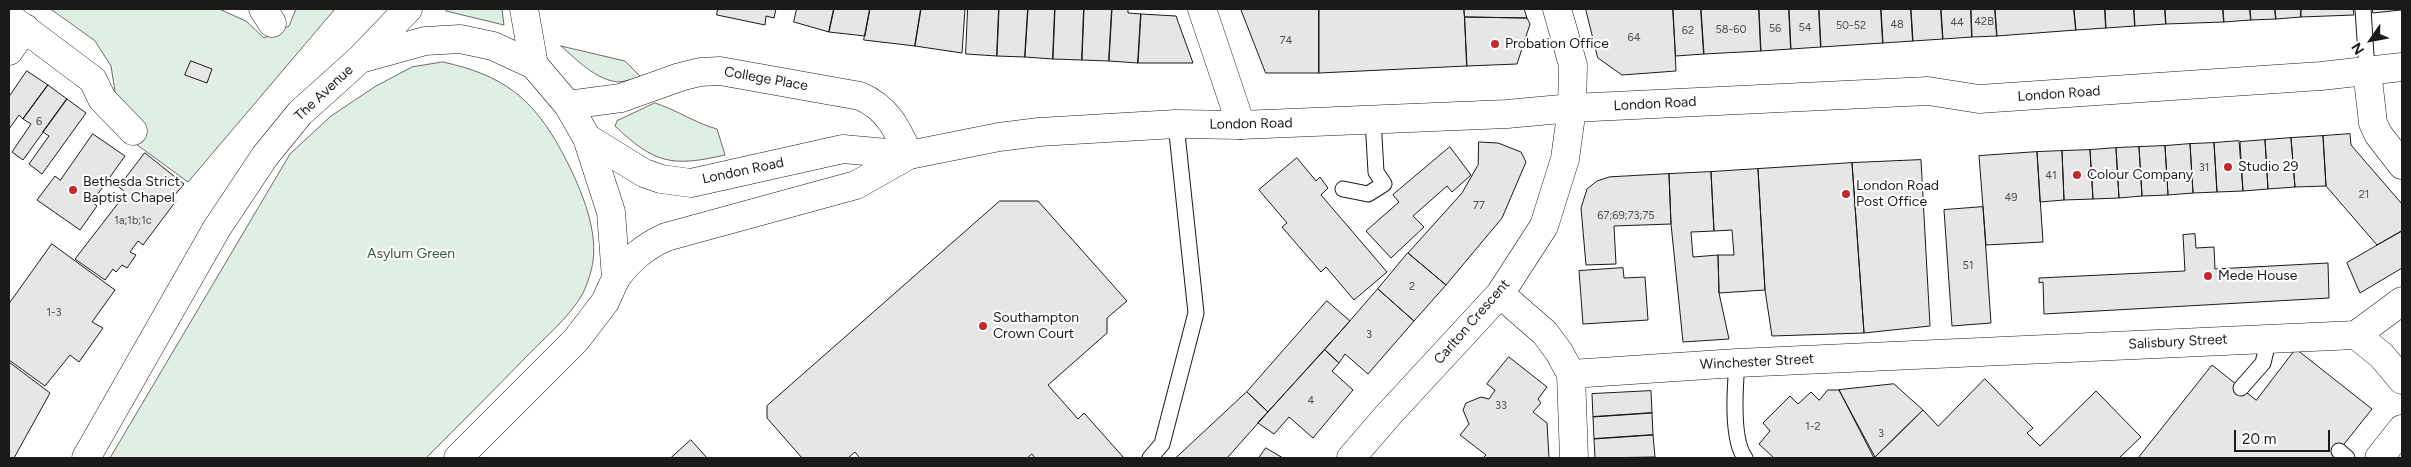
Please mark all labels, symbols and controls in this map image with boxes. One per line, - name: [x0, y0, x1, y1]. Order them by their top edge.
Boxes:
- house number: 42B: [1974, 15, 1994, 29]
- north arrow: [2346, 15, 2396, 65]
- house number: 44: [1950, 16, 1964, 30]
- house number: 48: [1890, 18, 1904, 32]
- house number: 50-52: [1836, 19, 1866, 33]
- house number: 54: [1798, 21, 1812, 35]
- house number: 56: [1769, 22, 1781, 36]
- house number: 58-60: [1716, 23, 1746, 37]
- house number: 62: [1682, 24, 1694, 38]
- house number: 64: [1627, 31, 1641, 45]
- house number: 74: [1280, 34, 1292, 48]
- place label: Probation Office: [1505, 36, 1609, 52]
- marker: Probation Office: [1489, 38, 1501, 50]
- text: N: [2348, 39, 2368, 58]
- street label: The Avenue: [291, 62, 357, 124]
- street label: College Place: [723, 63, 809, 95]
- street label: London Road: [2017, 83, 2101, 105]
- street label: London Road: [1613, 93, 1697, 115]
- house number: 6: [36, 115, 42, 129]
- street label: London Road: [1209, 115, 1293, 133]
- street label: London Road: [701, 154, 785, 188]
- place label: Studio 29: [2238, 159, 2298, 175]
- house number: 31: [2199, 161, 2209, 175]
- marker: Studio 29: [2222, 161, 2234, 173]
- place label: Colour Company: [2087, 167, 2193, 183]
- house number: 41: [2045, 169, 2057, 183]
- marker: Colour Company: [2071, 169, 2083, 181]
- place label: Bethesda Strict Baptist Chapel: [83, 174, 180, 206]
- place label: London Road Post Office: [1856, 178, 1939, 210]
- marker: Bethesda Strict Baptist Chapel: [67, 184, 79, 196]
- marker: London Road Post Office: [1840, 188, 1852, 200]
- house number: 21: [2359, 188, 2369, 202]
- house number: 49: [2004, 191, 2018, 205]
- house number: 77: [1473, 199, 1485, 213]
- house number: 67;69;73;75: [1597, 209, 1655, 223]
- house number: 1a;1b;1c: [114, 214, 152, 228]
- park label: Asylum Green: [367, 246, 455, 262]
- house number: 51: [1963, 259, 1973, 273]
- place label: Mede House: [2218, 268, 2297, 284]
- marker: Mede House: [2202, 270, 2214, 282]
- street label: Carlton Crescent: [1431, 276, 1513, 368]
- house number: 2: [1409, 280, 1415, 294]
- house number: 1-3: [46, 306, 62, 320]
- place label: Southampton Crown Court: [993, 310, 1079, 342]
- marker: Southampton Crown Court: [977, 320, 989, 332]
- house number: 3: [1366, 328, 1372, 342]
- street label: Salisbury Street: [2128, 331, 2228, 353]
- street label: Winchester Street: [1699, 351, 1815, 373]
- house number: 4: [1308, 394, 1314, 408]
- house number: 33: [1495, 399, 1507, 413]
- house number: 1-2: [1805, 420, 1821, 434]
- scale bar: [2236, 420, 2332, 452]
- house number: 3: [1878, 427, 1884, 441]
- text: 20 m: [2242, 430, 2276, 448]

